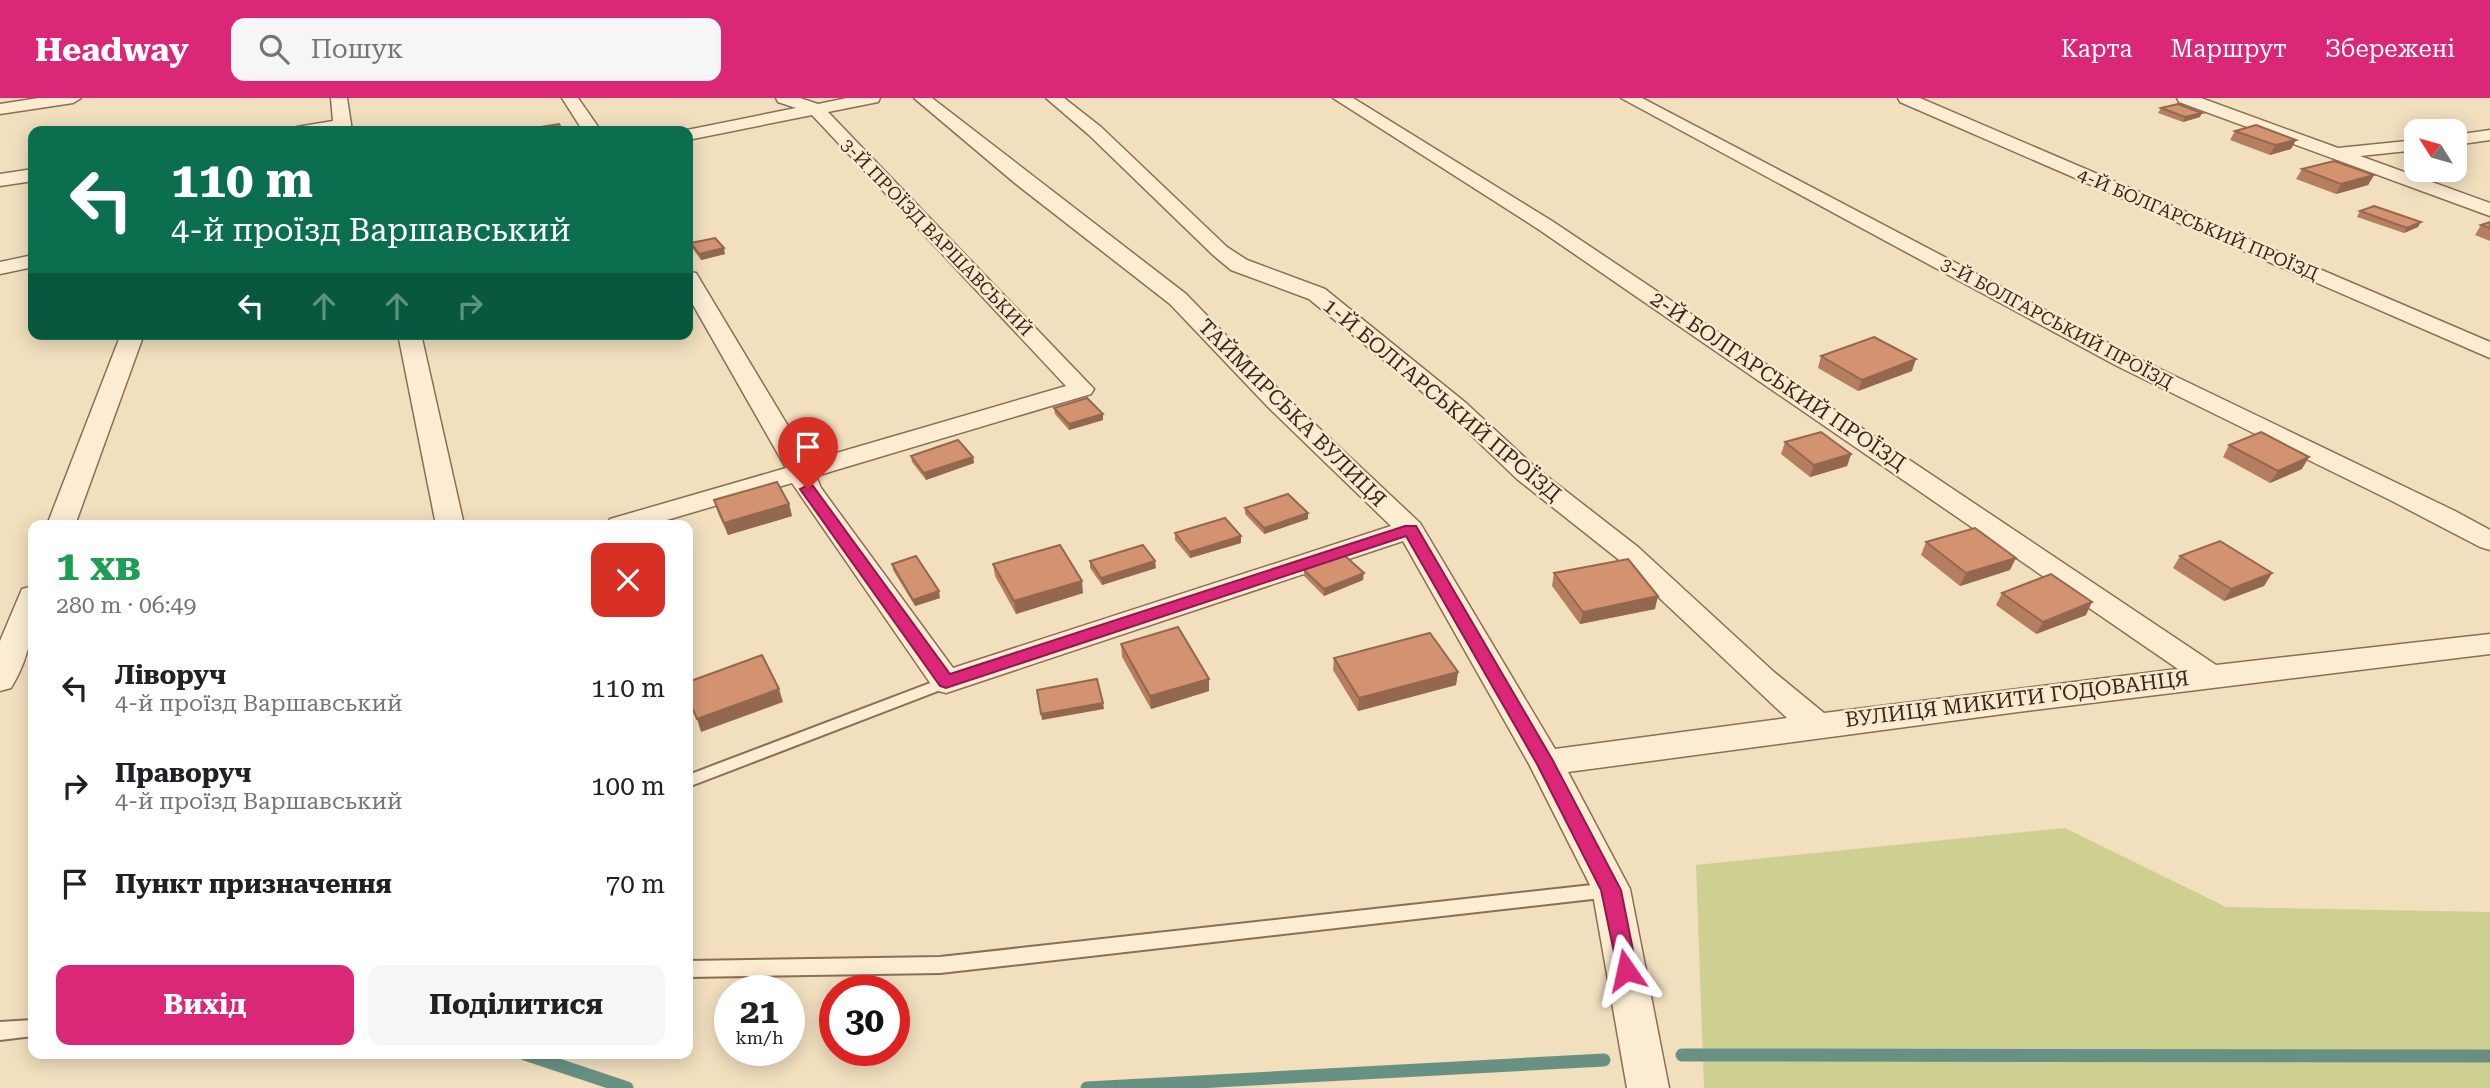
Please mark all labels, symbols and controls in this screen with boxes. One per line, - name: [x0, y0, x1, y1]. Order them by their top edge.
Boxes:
- search box: [231, 18, 721, 81]
- text: Headway: [35, 30, 189, 69]
- icon: search: [255, 30, 293, 68]
- text: Пошук: [311, 34, 403, 64]
- text: Карта: [2061, 35, 2133, 63]
- text: Маршрут: [2171, 35, 2287, 63]
- text: Збережені: [2325, 35, 2455, 63]
- north arrow: [2404, 119, 2468, 182]
- map controls: [2404, 119, 2467, 182]
- street label: 3-Й ПРОЇЗД ВАРШАВСЬКИЙ: [837, 134, 1037, 340]
- text: 110 m: [171, 152, 313, 209]
- icon: left: [56, 154, 147, 245]
- street label: 4-Й БОЛГАРСЬКИЙ ПРОЇЗД: [2075, 164, 2321, 284]
- text: 4-й проїзд Варшавський: [171, 211, 571, 249]
- street label: 3-Й БОЛГАРСЬКИЙ ПРОЇЗД: [1938, 253, 2176, 393]
- street label: 2-Й БОЛГАРСЬКИЙ ПРОЇЗД: [1646, 286, 1910, 476]
- icon: left: [232, 287, 270, 325]
- icon: ahead: [305, 287, 343, 325]
- icon: ahead: [378, 287, 416, 325]
- icon: right: [451, 287, 489, 325]
- street label: 1-Й БОЛГАРСЬКИЙ ПРОЇЗД: [1318, 294, 1566, 507]
- street label: ТАЙМИРСЬКА ВУЛИЦЯ: [1193, 314, 1391, 512]
- pin: [778, 417, 838, 489]
- icon: arrive: [789, 428, 827, 466]
- text: 1 хв: [56, 541, 141, 590]
- button: close: [591, 543, 665, 617]
- text: 280 m · 06:49: [56, 592, 196, 619]
- text: Ліворуч: [115, 660, 226, 690]
- street label: ВУЛИЦЯ МИКИТИ ГОДОВАНЦЯ: [1844, 666, 2190, 732]
- icon: left: [56, 669, 94, 707]
- text: 110 m: [591, 673, 665, 703]
- text: 4-й проїзд Варшавський: [115, 690, 402, 717]
- text: Праворуч: [115, 758, 251, 788]
- icon: right: [56, 767, 94, 805]
- text: 100 m: [591, 771, 665, 801]
- text: 4-й проїзд Варшавський: [115, 788, 402, 815]
- icon: arrive: [56, 865, 94, 903]
- text: Пункт призначення: [115, 869, 392, 899]
- text: 70 m: [606, 869, 665, 899]
- position arrow: [1589, 933, 1663, 1007]
- button: Вихід: [56, 965, 354, 1045]
- button: Поділитися: [368, 965, 665, 1045]
- speed limit sign: 30: [819, 975, 910, 1066]
- text: 21: [740, 991, 779, 1032]
- text: km/h: [735, 1027, 784, 1048]

